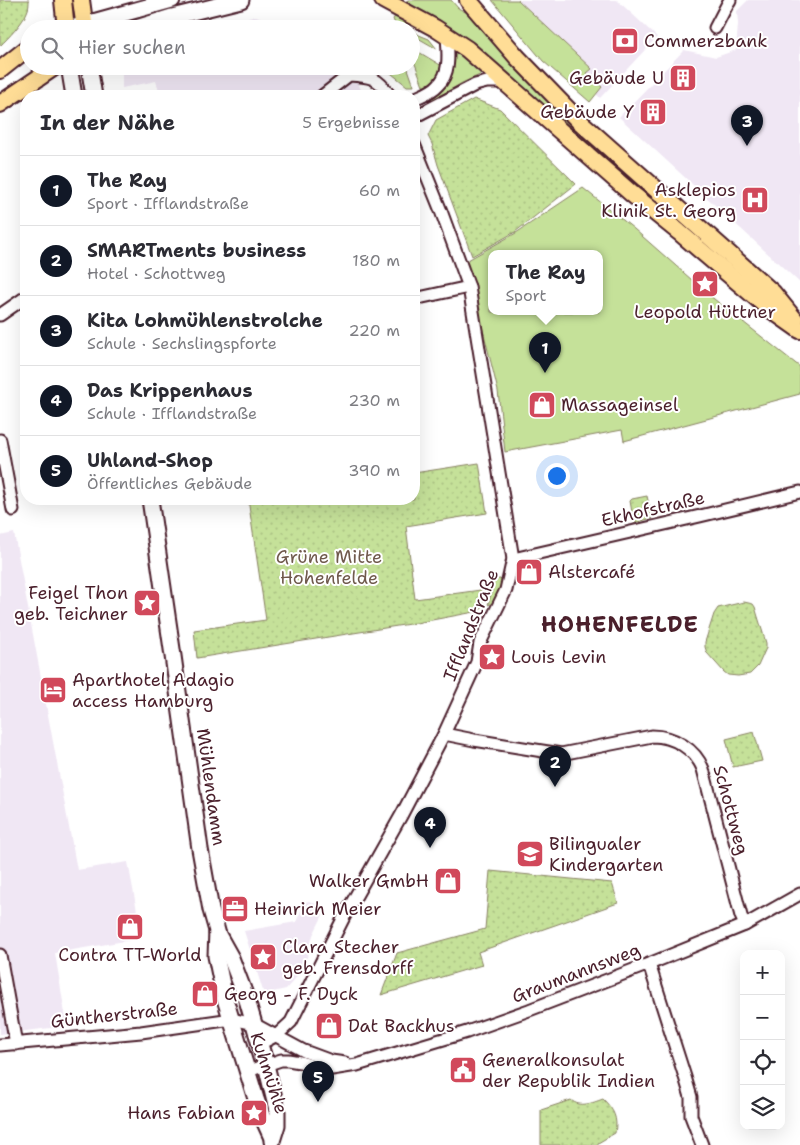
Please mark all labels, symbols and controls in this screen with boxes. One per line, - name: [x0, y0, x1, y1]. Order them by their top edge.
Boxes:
- search box: [20, 20, 420, 75]
- bank icon: Commerzbank: [610, 26, 640, 56]
- place label: Commerzbank: [644, 29, 768, 53]
- icon: search: [38, 34, 66, 62]
- text: Hier suchen: [78, 35, 186, 60]
- building icon: Gebäude U: [668, 63, 698, 93]
- place label: Gebäude U: [569, 66, 664, 90]
- building icon: Gebäude Y: [638, 97, 668, 127]
- place label: Gebäude Y: [540, 100, 634, 124]
- pin: 3: [731, 105, 763, 146]
- text: In der Nähe: [40, 109, 175, 137]
- text: 5 Ergebnisse: [302, 112, 400, 133]
- text: The Ray: [87, 168, 167, 193]
- place label: Asklepios Klinik St. Georg: [601, 178, 736, 223]
- text: 1: [52, 180, 60, 201]
- text: 60 m: [359, 180, 400, 201]
- hospital icon: Asklepios Klinik St. Georg: [740, 185, 770, 215]
- text: Sport · Ifflandstraße: [87, 193, 249, 214]
- text: SMARTments business: [87, 238, 306, 263]
- text: 2: [50, 250, 62, 271]
- text: 180 m: [352, 250, 400, 271]
- popup: [488, 250, 603, 315]
- text: The Ray: [505, 260, 586, 285]
- text: Hotel · Schottweg: [87, 263, 226, 284]
- place icon: Leopold Hüttner: [690, 269, 720, 299]
- text: Sport: [505, 285, 547, 306]
- place label: Leopold Hüttner: [634, 300, 776, 324]
- text: Kita Lohmühlenstrolche: [87, 308, 323, 333]
- text: 3: [50, 320, 62, 341]
- text: 220 m: [348, 320, 400, 341]
- pin: 1: [529, 332, 561, 373]
- text: Schule · Sechslingspforte: [87, 333, 277, 354]
- text: Das Krippenhaus: [87, 378, 252, 403]
- text: 4: [50, 390, 62, 411]
- text: 230 m: [348, 390, 400, 411]
- shop icon: Massageinsel: [527, 390, 557, 420]
- place label: Massageinsel: [561, 393, 679, 417]
- text: Schule · Ifflandstraße: [87, 403, 257, 424]
- text: Uhland-Shop: [87, 448, 213, 473]
- text: 5: [51, 460, 61, 481]
- text: 390 m: [348, 460, 400, 481]
- your location: [544, 463, 570, 489]
- text: Öffentliches Gebäude: [87, 473, 252, 494]
- street label: Ekhofstraße: [599, 485, 707, 533]
- park label: Grüne Mitte Hohenfelde: [276, 545, 382, 590]
- shop icon: Alstercafé: [514, 557, 544, 587]
- place label: Alstercafé: [548, 560, 636, 584]
- street label: Ifflandstraße: [438, 566, 504, 684]
- place label: Feigel Thon geb. Teichner: [14, 581, 128, 626]
- place icon: Feigel Thon geb. Teichner: [132, 588, 162, 618]
- district label: HOHENFELDE: [541, 610, 699, 639]
- place icon: Louis Levin: [477, 642, 507, 672]
- place label: Louis Levin: [511, 645, 606, 669]
- place label: Aparthotel Adagio access Hamburg: [72, 668, 234, 713]
- hotel icon: Aparthotel Adagio access Hamburg: [38, 675, 68, 705]
- street label: Mühlendamm: [191, 727, 231, 847]
- pin: 2: [539, 746, 571, 787]
- street label: Schottweg: [708, 762, 754, 858]
- pin: 4: [414, 807, 446, 848]
- place label: Bilingualer Kindergarten: [549, 832, 663, 877]
- school or university icon: Bilingualer Kindergarten: [515, 839, 545, 869]
- shop icon: Walker GmbH: [433, 866, 463, 896]
- place label: Walker GmbH: [309, 869, 429, 893]
- office icon: Heinrich Meier: [220, 894, 250, 924]
- place label: Heinrich Meier: [254, 897, 382, 921]
- shop icon: Contra TT-World: [115, 912, 145, 942]
- place label: Clara Stecher geb. Frensdorff: [282, 935, 414, 980]
- street label: Graumannsweg: [508, 937, 644, 1009]
- place icon: Clara Stecher geb. Frensdorff: [248, 942, 278, 972]
- place label: Contra TT-World: [58, 943, 202, 967]
- map controls: [740, 950, 785, 1130]
- button: +: [740, 950, 785, 995]
- shop icon: Georg - F. Dyck: [190, 979, 220, 1009]
- place label: Georg - F. Dyck: [224, 982, 358, 1006]
- button: −: [740, 995, 785, 1040]
- street label: Güntherstraße: [49, 996, 179, 1034]
- shop icon: Dat Backhus: [314, 1011, 344, 1041]
- place label: Dat Backhus: [348, 1014, 455, 1038]
- street label: Kuhmühle: [245, 1029, 293, 1117]
- button: locate: [740, 1040, 785, 1085]
- place label: Generalkonsulat der Republik Indien: [482, 1048, 655, 1093]
- public building icon: Generalkonsulat der Republik Indien: [448, 1055, 478, 1085]
- pin: 5: [302, 1061, 334, 1102]
- button: layers: [740, 1085, 785, 1130]
- place icon: Hans Fabian: [239, 1098, 269, 1128]
- place label: Hans Fabian: [127, 1101, 235, 1125]

